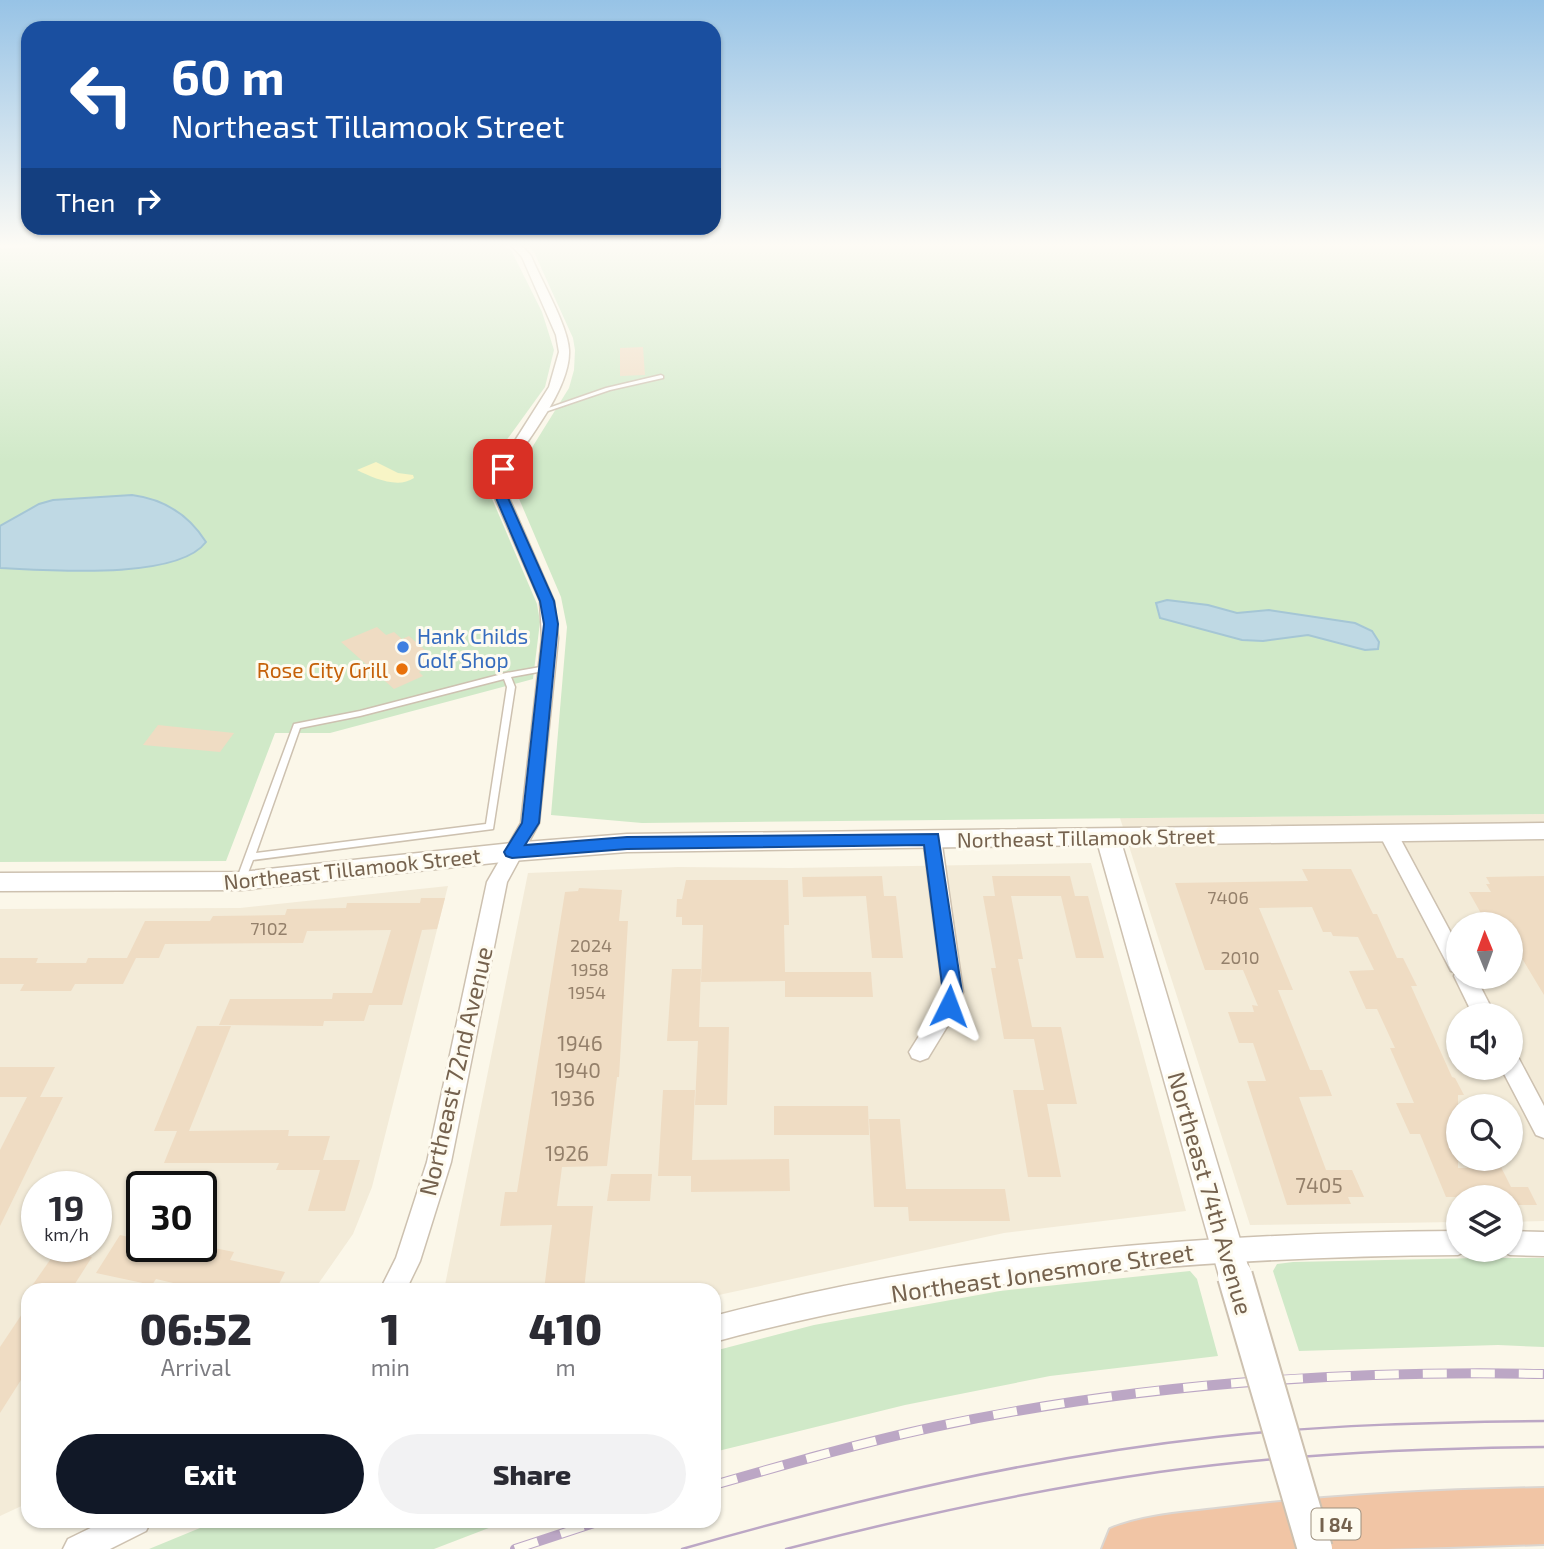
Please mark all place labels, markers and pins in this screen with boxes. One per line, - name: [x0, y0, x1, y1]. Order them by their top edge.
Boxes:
- pin: [473, 439, 533, 499]
- place label: Hank Childs Golf Shop: [417, 623, 528, 672]
- marker: Hank Childs Golf Shop: [395, 639, 411, 655]
- place label: Rose City Grill: [257, 657, 389, 682]
- marker: Rose City Grill: [394, 661, 410, 677]

